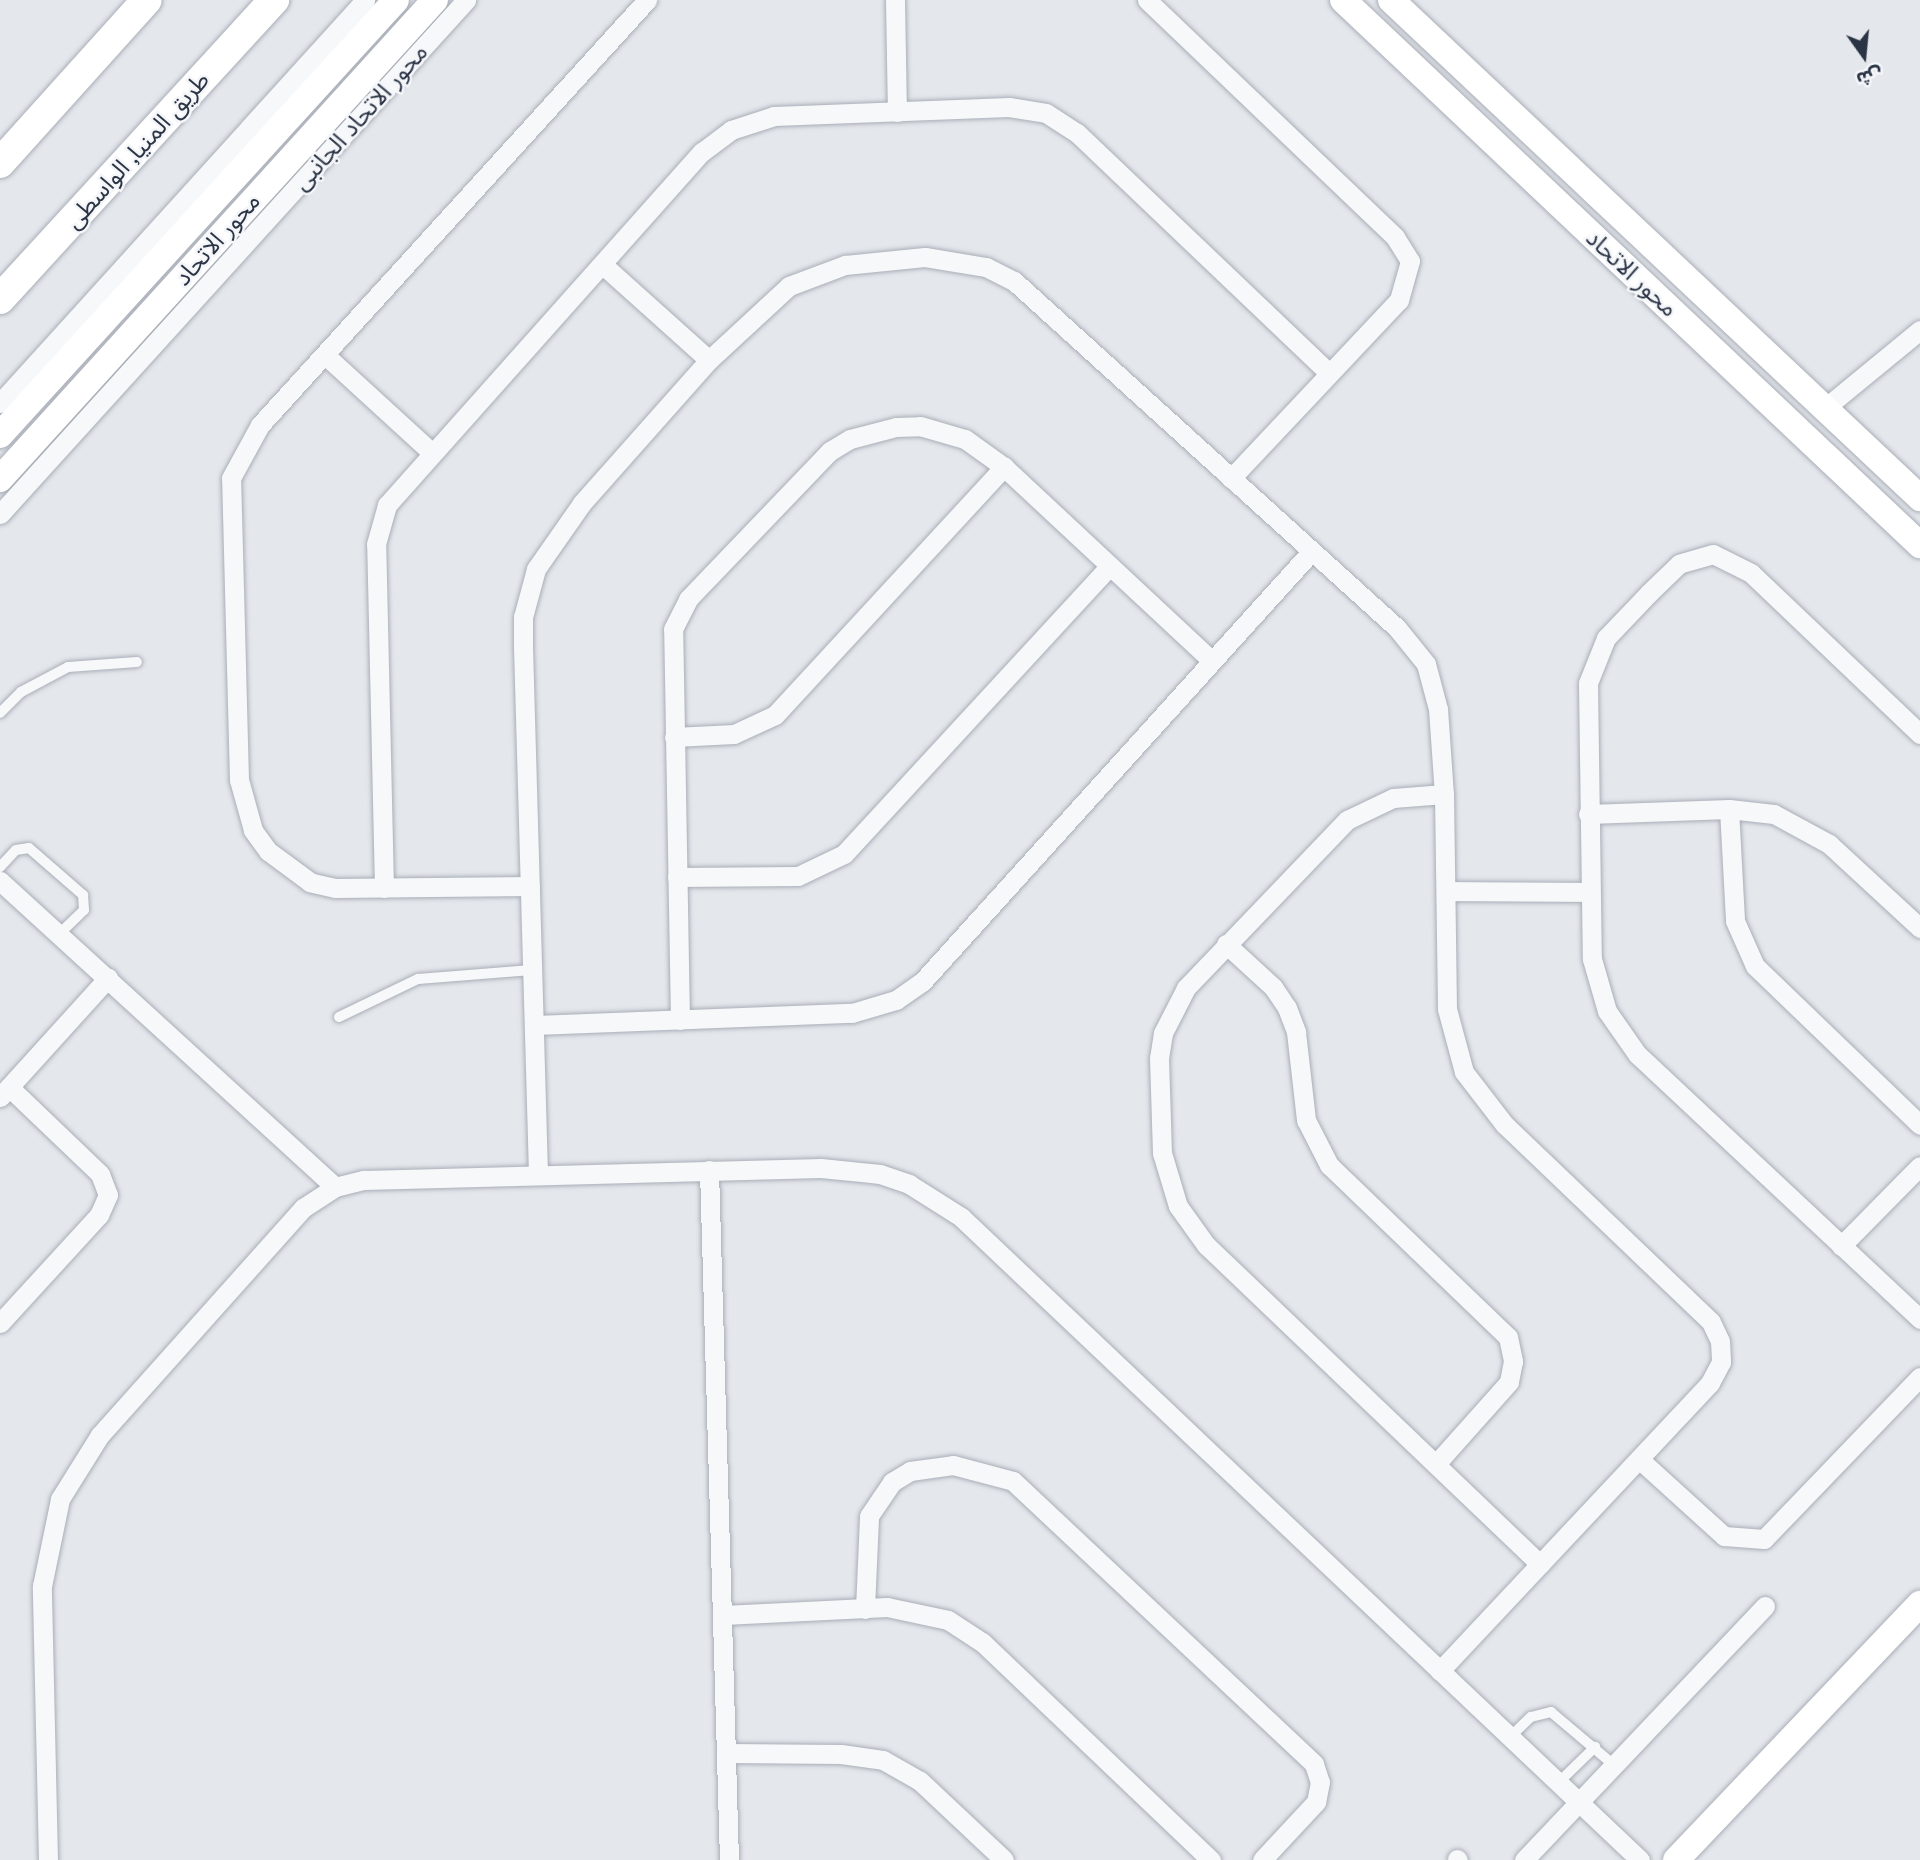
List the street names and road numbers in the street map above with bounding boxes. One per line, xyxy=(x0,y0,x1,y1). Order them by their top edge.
street label: محور الاتحاد الجانبى xyxy=(287,38,433,196)
street label: طريق المنيا, الواسطى xyxy=(59,65,215,235)
street label: محور الاتحاد xyxy=(168,187,266,291)
street label: محور الاتحاد xyxy=(1580,223,1684,323)

